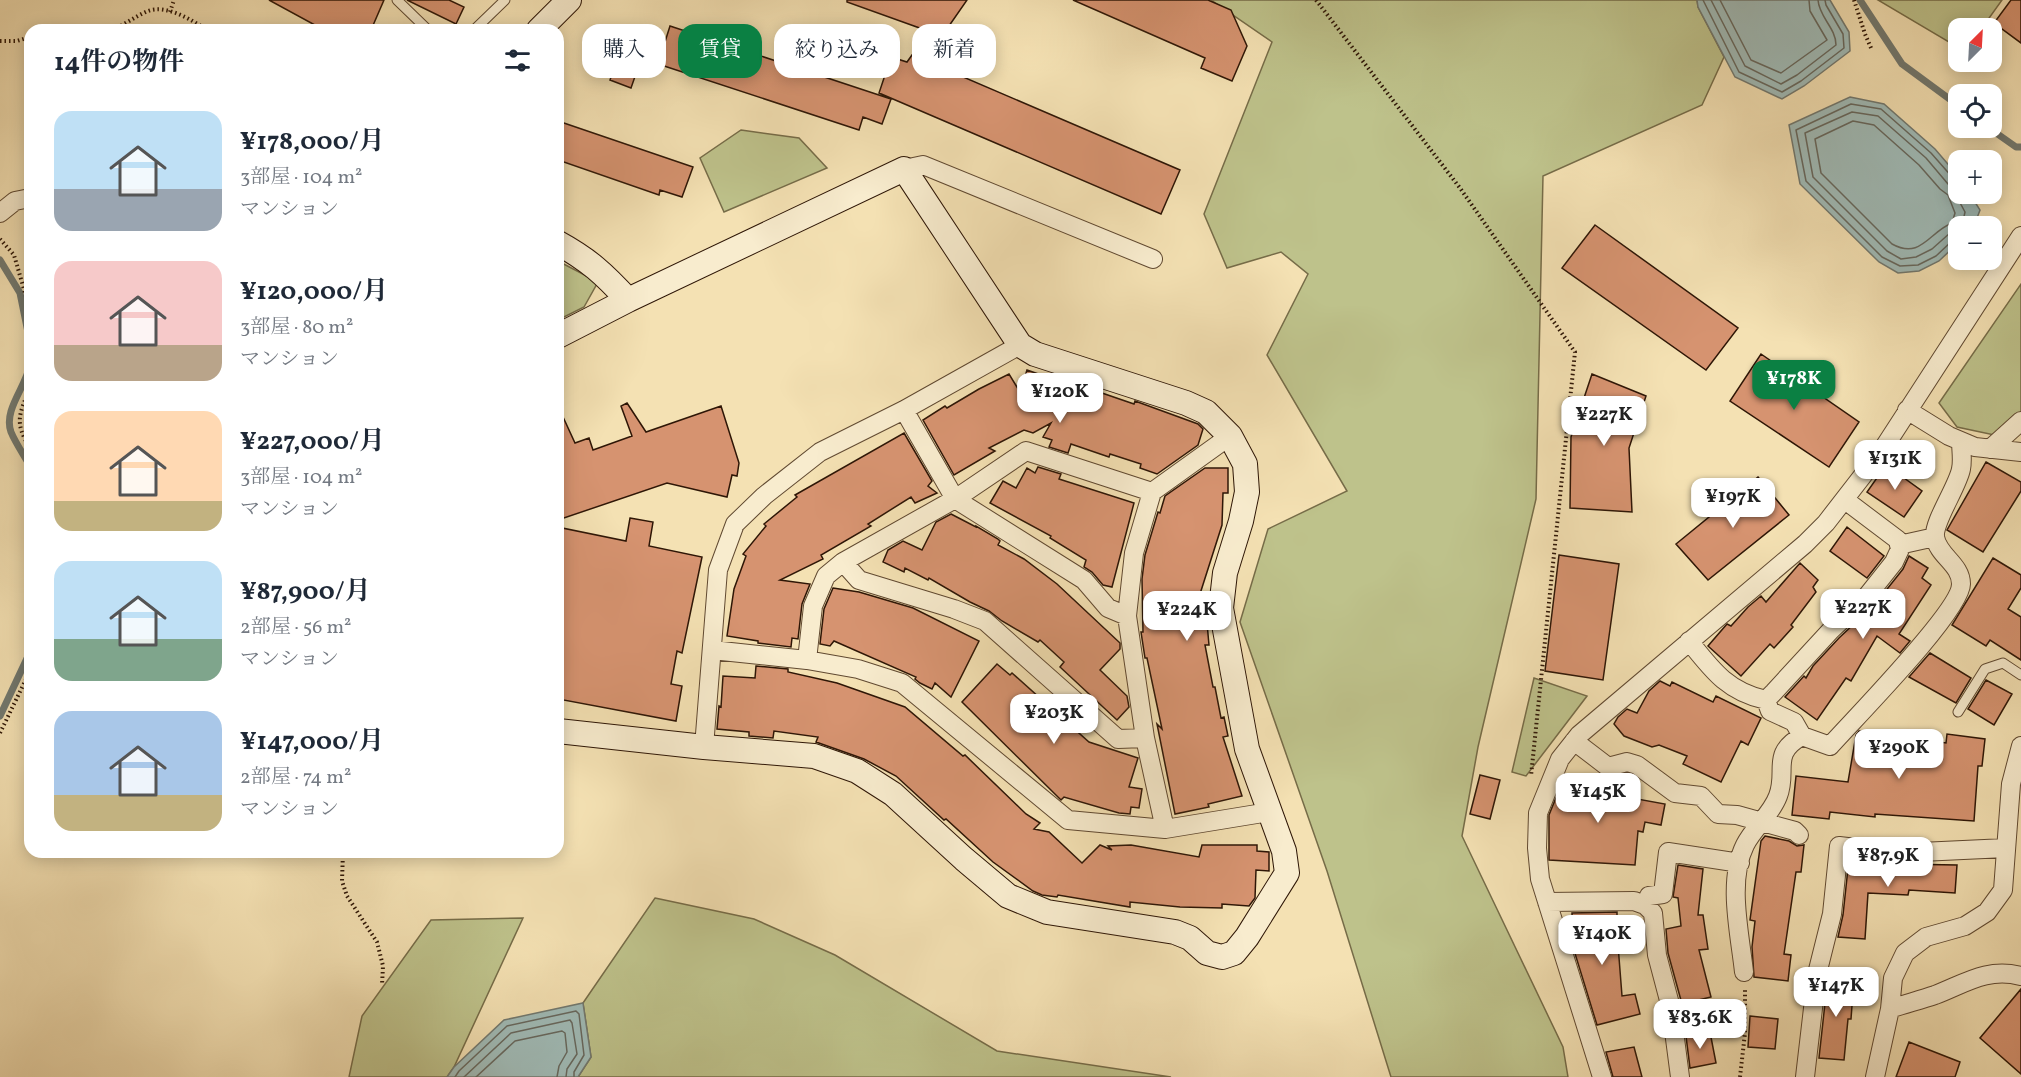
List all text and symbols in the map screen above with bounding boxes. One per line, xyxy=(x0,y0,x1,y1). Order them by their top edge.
north arrow xyxy=(1948,18,2002,72)
map controls xyxy=(1948,18,2002,270)
chip: 購入 xyxy=(582,24,666,78)
chip: 賃貸 xyxy=(678,24,762,78)
chip: 絞り込み xyxy=(774,24,900,78)
chip: 新着 xyxy=(912,24,996,78)
icon: filters xyxy=(501,44,534,77)
text: 14件の物件 xyxy=(54,45,184,81)
button: locate xyxy=(1948,84,2002,138)
text: ¥178,000/月 xyxy=(240,124,385,160)
icon: home xyxy=(102,135,174,207)
button: + xyxy=(1948,150,2002,204)
text: 3部屋 · 104 m² xyxy=(240,164,363,192)
text: マンション xyxy=(240,196,339,224)
button: − xyxy=(1948,216,2002,270)
text: ¥120,000/月 xyxy=(240,274,388,310)
icon: home xyxy=(102,285,174,357)
text: 3部屋 · 80 m² xyxy=(240,314,353,342)
text: マンション xyxy=(240,346,339,374)
pin: ¥178K xyxy=(1752,360,1836,411)
text: ¥178K xyxy=(1766,365,1822,393)
pin: ¥120K xyxy=(1018,373,1102,424)
text: ¥120K xyxy=(1031,378,1089,406)
pin: ¥227K xyxy=(1562,396,1646,447)
text: ¥227K xyxy=(1575,401,1633,429)
text: ¥227,000/月 xyxy=(240,424,385,460)
icon: home xyxy=(102,435,174,507)
pin: ¥131K xyxy=(1853,440,1937,491)
text: ¥131K xyxy=(1868,445,1922,473)
text: 3部屋 · 104 m² xyxy=(240,464,363,492)
pin: ¥197K xyxy=(1691,478,1775,529)
text: ¥197K xyxy=(1705,483,1761,511)
text: マンション xyxy=(240,496,339,524)
text: ¥87,900/月 xyxy=(240,574,371,610)
icon: home xyxy=(102,585,174,657)
pin: ¥227K xyxy=(1821,589,1905,640)
pin: ¥224K xyxy=(1145,591,1229,642)
text: ¥227K xyxy=(1834,594,1892,622)
text: ¥224K xyxy=(1157,596,1217,624)
text: 2部屋 · 56 m² xyxy=(240,614,352,642)
text: マンション xyxy=(240,646,339,674)
pin: ¥203K xyxy=(1012,694,1096,745)
text: ¥203K xyxy=(1024,699,1084,727)
text: ¥147,000/月 xyxy=(240,724,384,760)
pin: ¥290K xyxy=(1857,729,1941,780)
text: ¥290K xyxy=(1869,734,1929,762)
icon: home xyxy=(102,735,174,807)
text: 2部屋 · 74 m² xyxy=(240,764,351,792)
pin: ¥145K xyxy=(1556,773,1640,824)
text: ¥145K xyxy=(1570,778,1626,806)
text: マンション xyxy=(240,796,339,824)
pin: ¥87.9K xyxy=(1839,837,1937,888)
text: ¥87.9K xyxy=(1857,842,1919,870)
pin: ¥140K xyxy=(1560,915,1644,966)
text: ¥140K xyxy=(1572,920,1632,948)
pin: ¥147K xyxy=(1794,967,1878,1018)
text: ¥147K xyxy=(1808,972,1864,1000)
pin: ¥83.6K xyxy=(1651,999,1749,1050)
text: ¥83.6K xyxy=(1668,1004,1732,1032)

